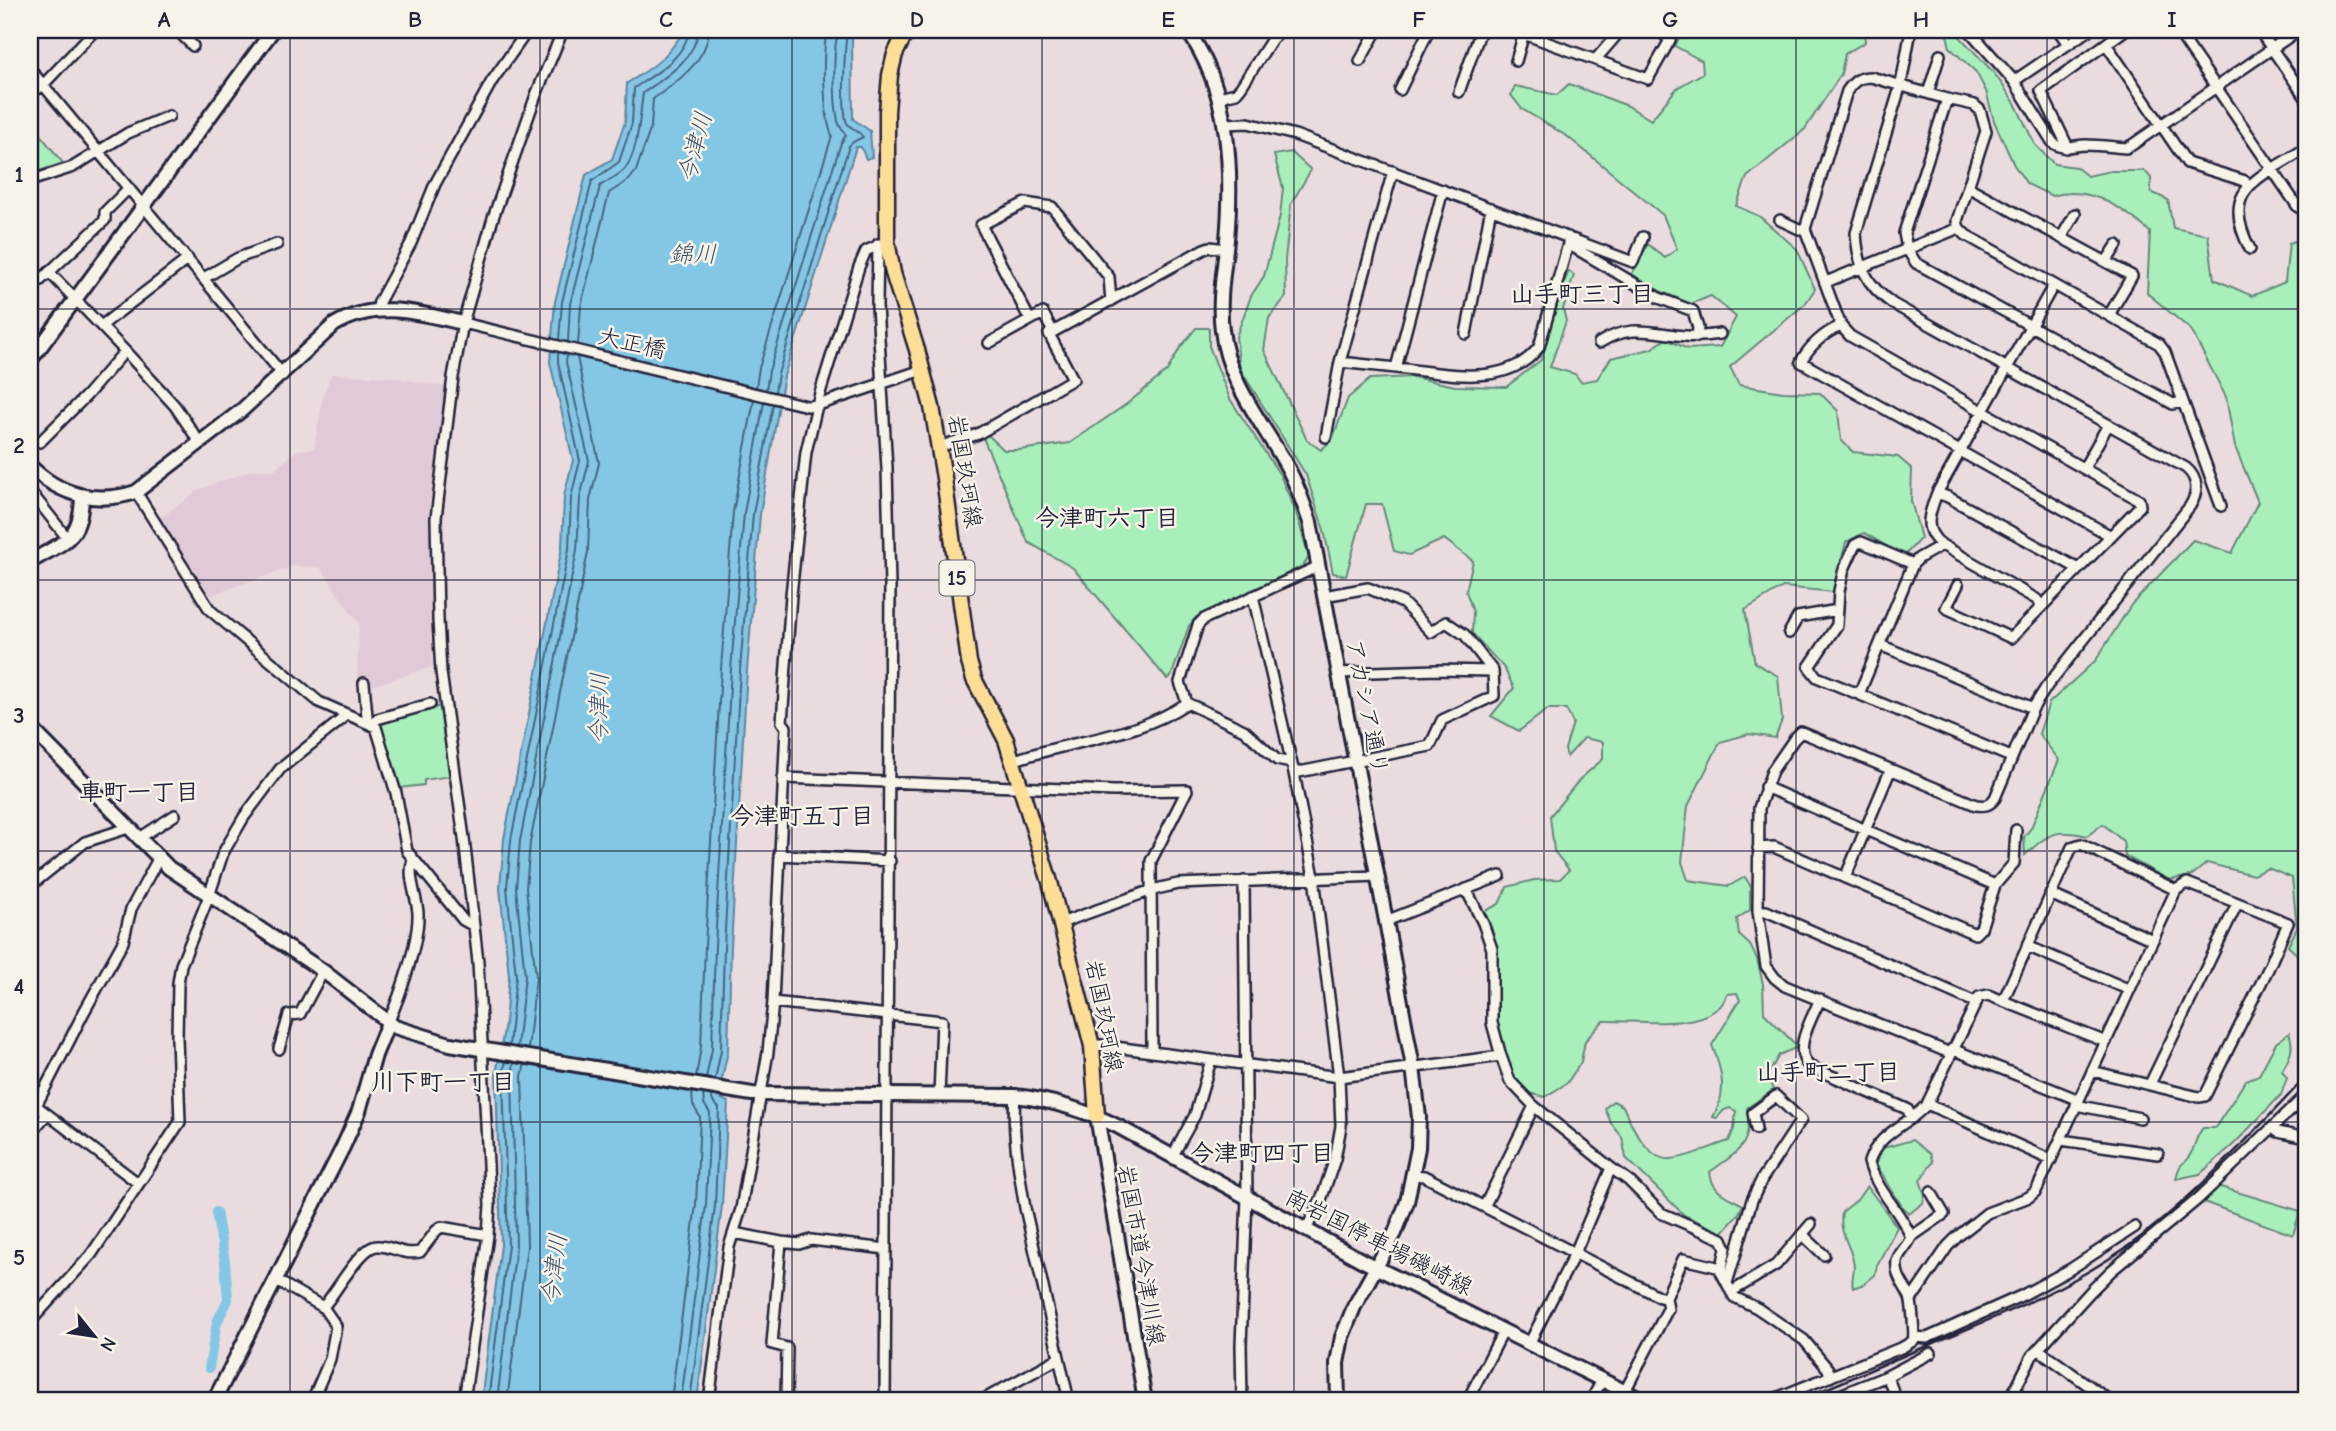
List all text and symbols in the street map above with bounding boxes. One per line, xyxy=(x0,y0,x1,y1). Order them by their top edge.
text: A xyxy=(158,6,171,33)
text: B xyxy=(408,6,422,33)
text: C xyxy=(659,6,673,33)
text: D xyxy=(910,6,924,33)
text: E xyxy=(1161,6,1175,33)
text: F xyxy=(1412,6,1426,33)
text: G xyxy=(1662,6,1678,33)
text: H xyxy=(1913,6,1929,33)
text: I xyxy=(2167,6,2177,33)
water label: 今津川 xyxy=(672,109,718,185)
text: 1 xyxy=(14,161,24,188)
water label: 錦川 xyxy=(669,240,717,268)
district label: 山手町三丁目 xyxy=(1510,280,1654,308)
street label: 大正橋 xyxy=(595,322,669,364)
street label: 岩国玖珂線 xyxy=(943,412,987,530)
text: 2 xyxy=(13,432,25,459)
district label: 今津町六丁目 xyxy=(1035,504,1179,532)
road number: 15 xyxy=(940,560,974,596)
street label: アカシア通り xyxy=(1341,637,1393,777)
water label: 今津川 xyxy=(584,672,614,744)
text: 3 xyxy=(13,702,25,729)
district label: 車町一丁目 xyxy=(79,778,199,806)
district label: 今津町五丁目 xyxy=(730,802,874,830)
street label: 岩国玖珂線 xyxy=(1080,957,1128,1075)
text: 4 xyxy=(14,973,25,1000)
district label: 山手町二丁目 xyxy=(1756,1058,1900,1086)
district label: 川下町一丁目 xyxy=(371,1068,515,1096)
district label: 今津町四丁目 xyxy=(1190,1139,1334,1167)
street label: 岩国市道今津川線 xyxy=(1112,1162,1170,1348)
street label: 南岩国停車場磯崎線 xyxy=(1281,1183,1477,1301)
water label: 今津川 xyxy=(536,1232,572,1306)
text: 5 xyxy=(13,1244,25,1271)
north arrow xyxy=(60,1302,130,1372)
text: N xyxy=(95,1333,120,1355)

